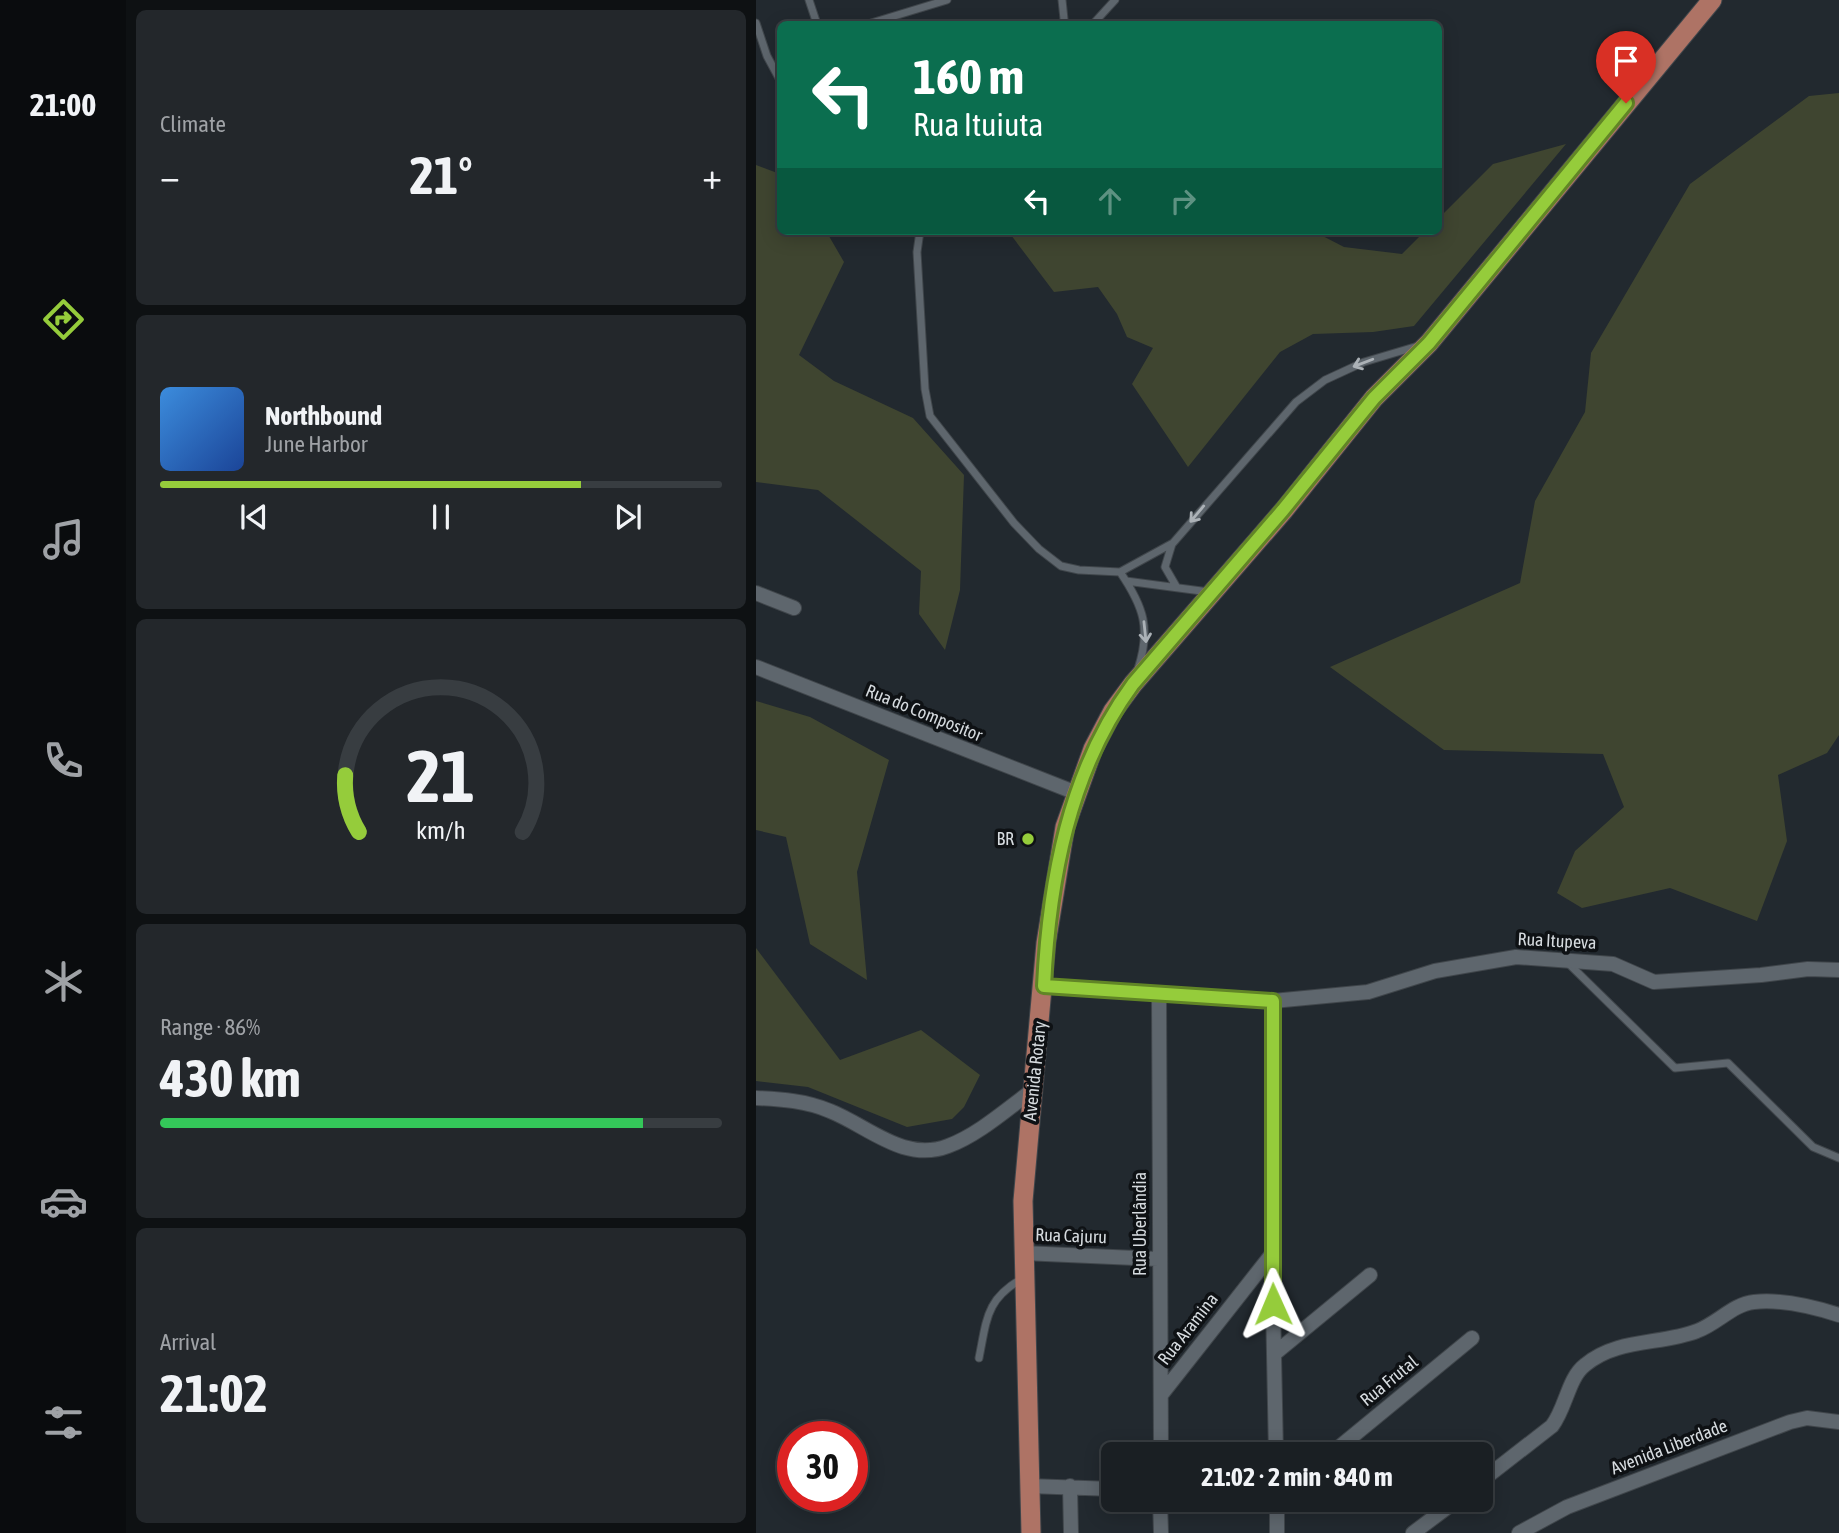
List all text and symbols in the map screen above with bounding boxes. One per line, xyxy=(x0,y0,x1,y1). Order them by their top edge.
pin xyxy=(1596,31,1656,103)
icon: arrive xyxy=(1607,42,1645,80)
text: 160 m xyxy=(913,48,1024,104)
icon: left xyxy=(798,49,889,140)
text: 21:00 xyxy=(30,86,96,123)
text: Rua Ituiuta xyxy=(913,106,1043,143)
text: Climate xyxy=(160,111,226,137)
text: 21° xyxy=(409,145,473,205)
text: − xyxy=(160,154,180,197)
text: + xyxy=(702,154,722,197)
icon: left xyxy=(1018,182,1056,220)
icon: ahead xyxy=(1091,182,1129,220)
icon: right xyxy=(1164,182,1202,220)
icon: directions xyxy=(39,295,88,344)
one-way arrow xyxy=(1353,358,1375,370)
text: Northbound xyxy=(265,401,382,431)
text: June Harbor xyxy=(265,431,368,457)
icon: previous xyxy=(235,498,273,536)
icon: pause xyxy=(422,498,460,536)
icon: next xyxy=(609,498,647,536)
one-way arrow xyxy=(1189,504,1205,522)
icon: music xyxy=(39,515,88,564)
one-way arrow xyxy=(1138,620,1151,643)
street label: Rua do Compositor xyxy=(863,680,986,746)
text: 21 xyxy=(407,735,475,818)
icon: phone xyxy=(39,736,88,785)
text: km/h xyxy=(416,816,466,844)
place label: BR xyxy=(996,828,1014,849)
marker: BR xyxy=(1020,831,1036,847)
street label: Rua Itupeva xyxy=(1517,928,1597,953)
icon: climate xyxy=(39,957,88,1006)
text: Range · 86% xyxy=(160,1014,260,1040)
street label: Avenida Rotary xyxy=(1019,1020,1050,1122)
text: 430 km xyxy=(160,1048,301,1108)
street label: Rua Uberlândia xyxy=(1129,1172,1150,1276)
icon: car xyxy=(39,1177,88,1226)
street label: Rua Cajuru xyxy=(1035,1224,1107,1247)
position arrow xyxy=(1236,1267,1310,1341)
street label: Rua Aramina xyxy=(1153,1289,1222,1369)
text: Arrival xyxy=(160,1329,216,1355)
street label: Rua Frutal xyxy=(1356,1351,1422,1410)
text: 21:02 xyxy=(160,1363,268,1423)
icon: filters xyxy=(39,1398,88,1447)
street label: Avenida Liberdade xyxy=(1608,1415,1730,1478)
speed limit sign: 30 xyxy=(777,1421,868,1512)
text: 21:02 · 2 min · 840 m xyxy=(1201,1462,1393,1492)

